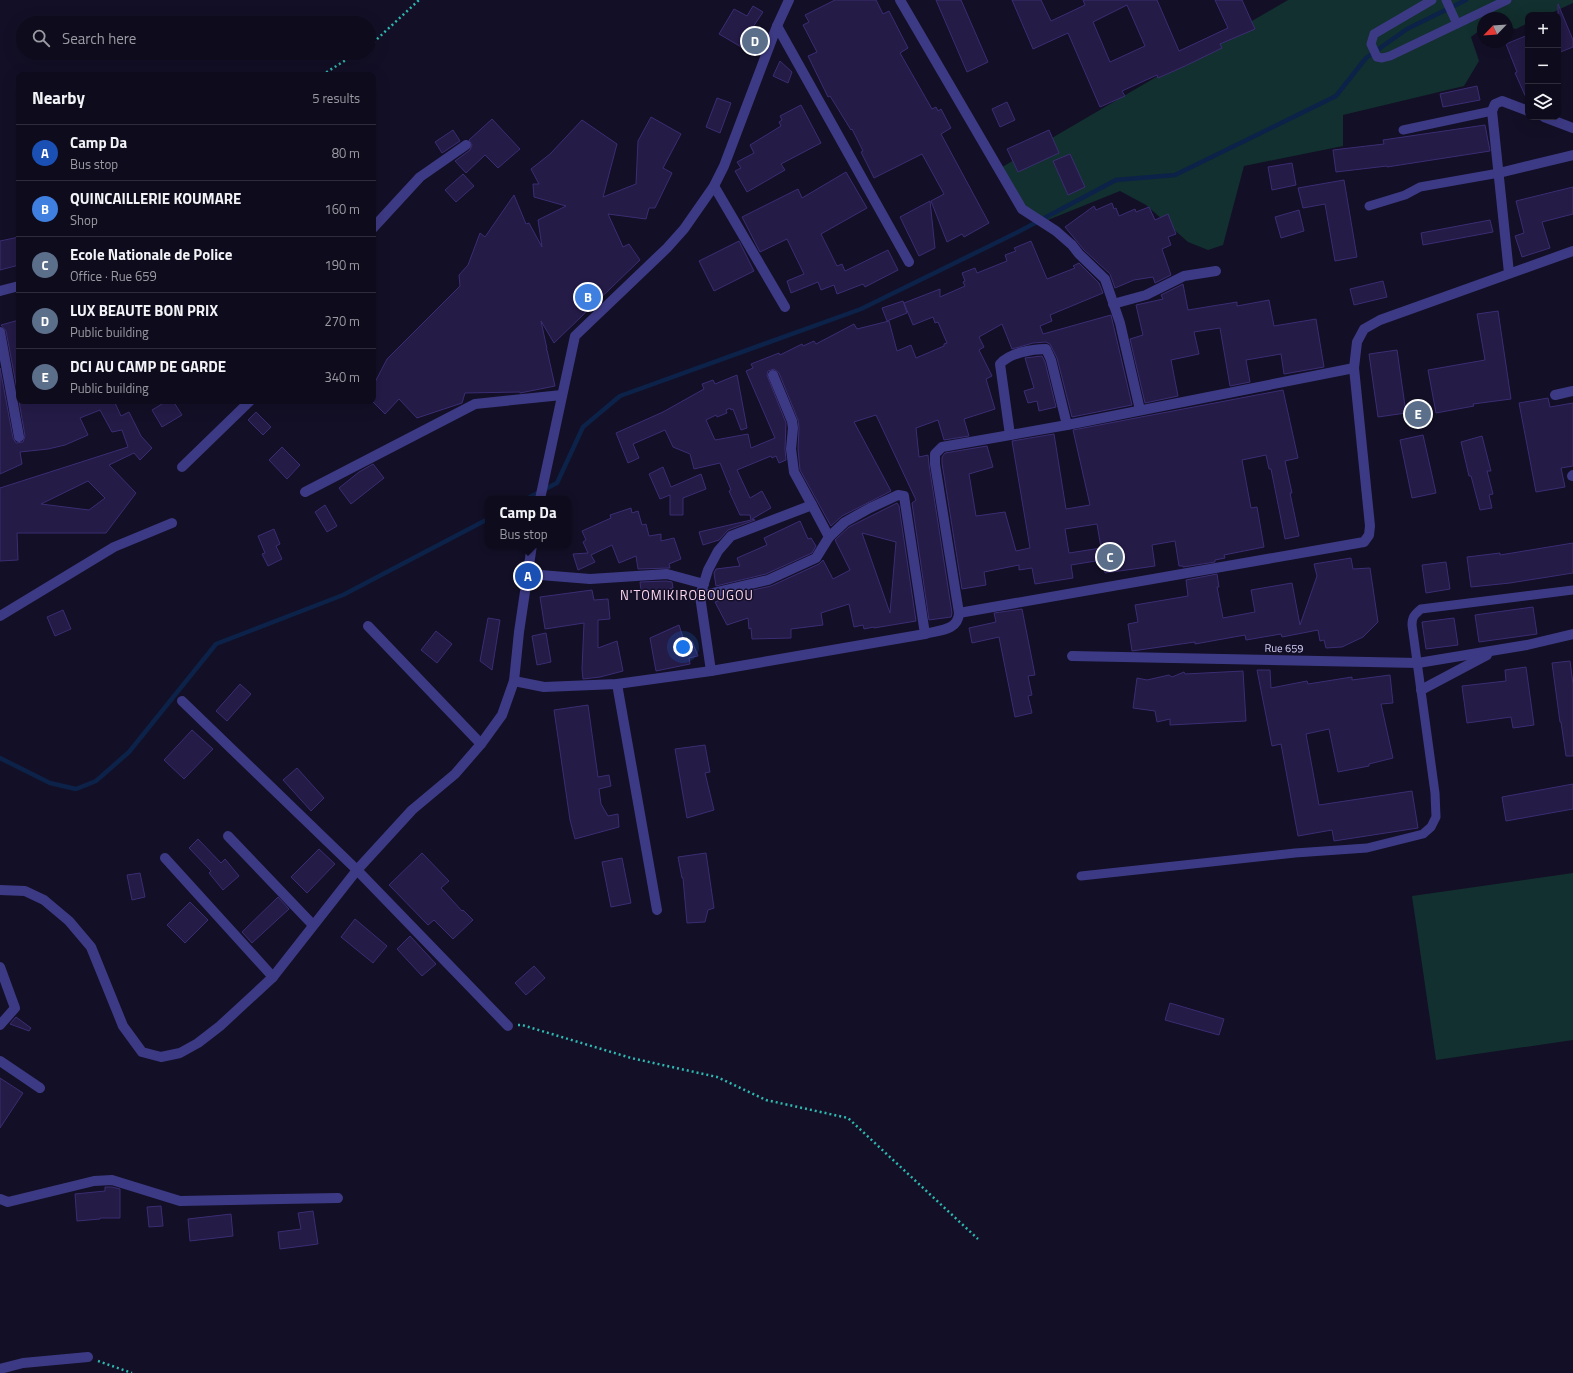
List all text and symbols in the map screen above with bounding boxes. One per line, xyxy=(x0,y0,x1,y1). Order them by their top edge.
north arrow xyxy=(1477,12,1513,48)
map controls xyxy=(1525,12,1561,120)
button: + xyxy=(1525,12,1561,48)
search box xyxy=(16,16,376,60)
pin: D xyxy=(742,26,768,56)
icon: search xyxy=(30,27,52,49)
text: Search here xyxy=(62,27,136,50)
button: − xyxy=(1525,48,1561,84)
button: layers xyxy=(1525,84,1561,120)
text: Nearby xyxy=(32,85,85,111)
text: 5 results xyxy=(312,88,360,108)
text: Camp Da xyxy=(70,131,127,154)
text: A xyxy=(41,143,49,163)
text: 80 m xyxy=(332,143,360,163)
text: Bus stop xyxy=(70,154,118,174)
text: QUINCAILLERIE KOUMARE xyxy=(70,187,241,210)
text: B xyxy=(41,199,49,219)
text: 160 m xyxy=(324,199,360,219)
text: Shop xyxy=(70,210,98,230)
text: Ecole Nationale de Police xyxy=(70,243,232,266)
text: C xyxy=(41,255,49,275)
text: 190 m xyxy=(324,255,360,275)
text: Office · Rue 659 xyxy=(70,266,157,286)
pin: B xyxy=(575,282,601,312)
text: LUX BEAUTE BON PRIX xyxy=(70,299,218,322)
text: D xyxy=(41,311,49,331)
text: 270 m xyxy=(324,311,360,331)
text: Public building xyxy=(70,322,149,342)
text: DCI AU CAMP DE GARDE xyxy=(70,355,226,378)
text: E xyxy=(41,367,49,387)
text: 340 m xyxy=(324,367,360,387)
text: Public building xyxy=(70,378,149,398)
pin: E xyxy=(1405,399,1431,429)
popup xyxy=(485,496,571,548)
text: Camp Da xyxy=(499,501,557,524)
text: Bus stop xyxy=(499,524,548,544)
pin: C xyxy=(1097,542,1123,572)
pin: A xyxy=(515,561,541,591)
district label: N'TOMIKIROBOUGOU xyxy=(620,585,754,605)
your location xyxy=(673,637,693,657)
street label: Rue 659 xyxy=(1264,640,1304,656)

